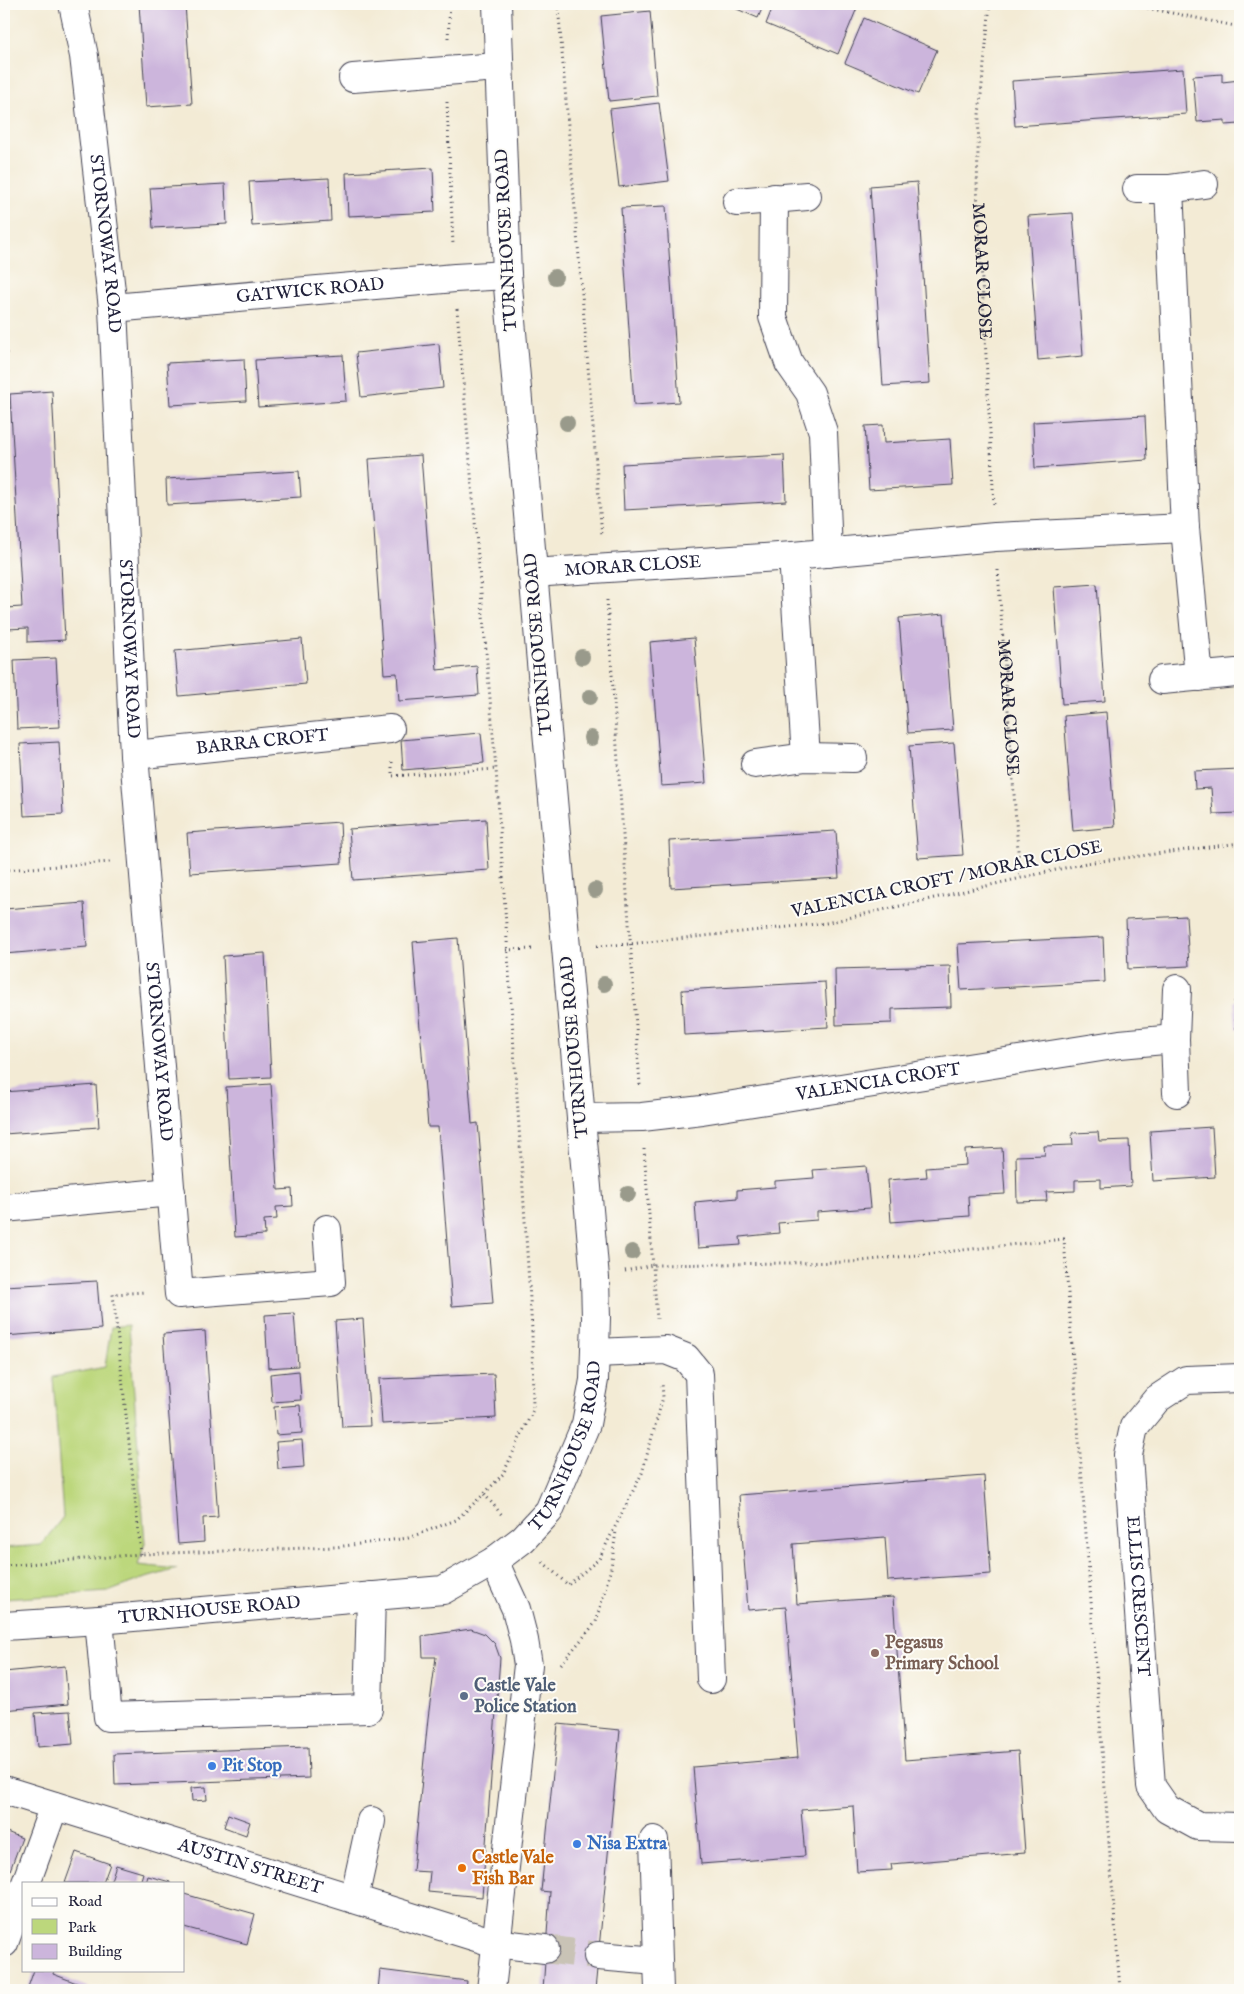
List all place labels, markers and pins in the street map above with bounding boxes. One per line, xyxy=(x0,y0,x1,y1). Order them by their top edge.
place label: Pegasus Primary School xyxy=(885,1632,1000,1676)
marker: Pegasus Primary School xyxy=(869,1647,881,1659)
place label: Castle Vale Police Station xyxy=(474,1675,577,1719)
marker: Castle Vale Police Station xyxy=(458,1690,470,1702)
place label: Pit Stop xyxy=(222,1755,282,1778)
marker: Pit Stop xyxy=(206,1760,218,1772)
place label: Nisa Extra xyxy=(586,1833,668,1856)
marker: Nisa Extra xyxy=(571,1838,583,1850)
place label: Castle Vale Fish Bar xyxy=(472,1847,554,1891)
marker: Castle Vale Fish Bar xyxy=(456,1862,468,1874)

